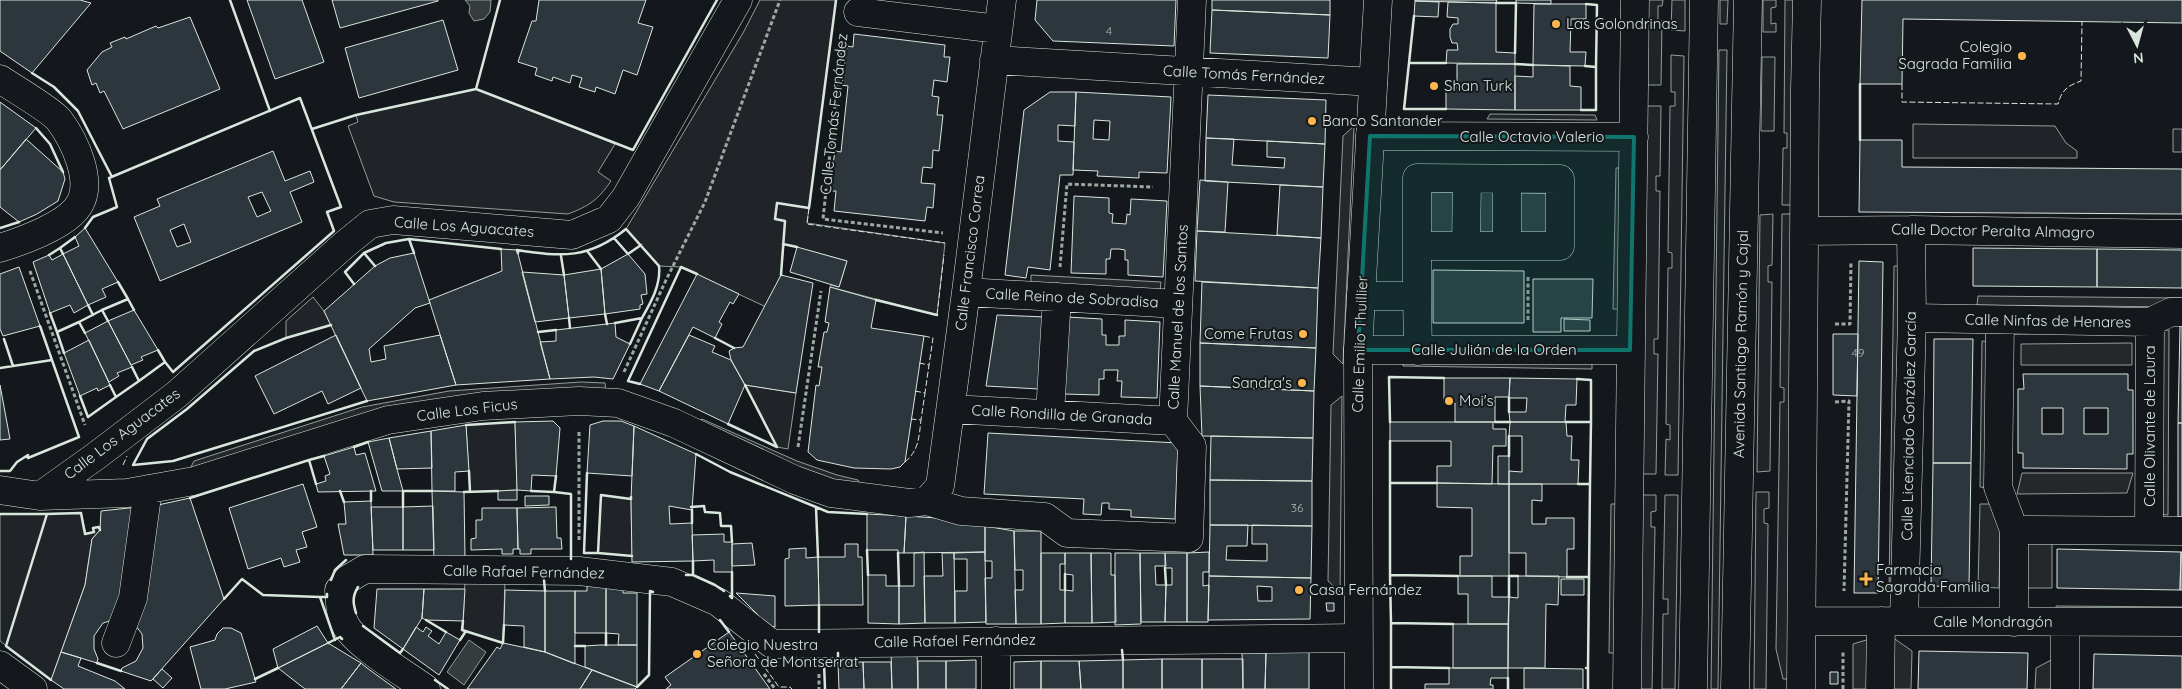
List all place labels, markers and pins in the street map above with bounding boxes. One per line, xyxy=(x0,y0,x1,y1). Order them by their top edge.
place label: Las Golondrinas xyxy=(1566,14,1678,33)
marker: Las Golondrinas xyxy=(1550,18,1562,30)
place label: Colegio Sagrada Familia xyxy=(1898,37,2012,73)
marker: Colegio Sagrada Familia xyxy=(2016,50,2028,62)
place label: Shan Turk xyxy=(1444,76,1512,95)
marker: Shan Turk xyxy=(1428,80,1440,92)
place label: Banco Santander xyxy=(1322,111,1443,130)
marker: Banco Santander xyxy=(1306,115,1318,127)
place label: Come Frutas xyxy=(1204,324,1293,343)
marker: Come Frutas xyxy=(1297,328,1309,340)
place label: Sandra's xyxy=(1232,373,1292,392)
marker: Sandra's xyxy=(1296,377,1308,389)
place label: Moi's xyxy=(1459,391,1494,410)
marker: Moi's xyxy=(1443,395,1455,407)
place label: Farmacia Sagrada Familia xyxy=(1876,560,1990,596)
marker: Farmacia Sagrada Familia xyxy=(1860,573,1872,585)
place label: Casa Fernández xyxy=(1309,580,1422,599)
marker: Casa Fernández xyxy=(1293,584,1305,596)
place label: Colegio Nuestra Señora de Montserrat xyxy=(707,635,859,671)
marker: Colegio Nuestra Señora de Montserrat xyxy=(691,648,703,660)

